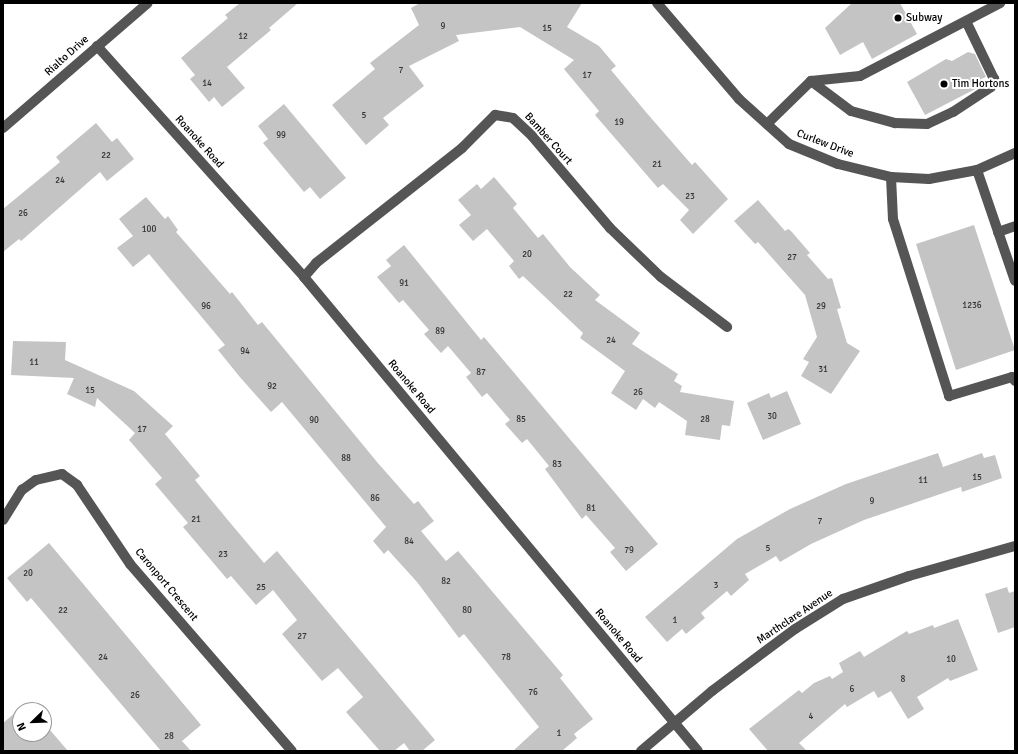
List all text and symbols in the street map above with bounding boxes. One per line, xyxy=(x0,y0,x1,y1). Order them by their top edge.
place label: Subway xyxy=(906,11,942,25)
marker: Subway xyxy=(893,13,903,23)
house number: 9 xyxy=(441,22,445,32)
house number: 15 xyxy=(542,24,552,34)
house number: 12 xyxy=(238,32,248,42)
street label: Rialto Drive xyxy=(42,33,92,79)
house number: 7 xyxy=(399,66,403,76)
house number: 17 xyxy=(582,71,592,81)
place label: Tim Hortons xyxy=(952,77,1009,91)
house number: 14 xyxy=(202,79,212,89)
marker: Tim Hortons xyxy=(939,79,949,89)
street label: Bamber Court xyxy=(521,110,575,168)
house number: 5 xyxy=(362,111,366,121)
street label: Roanoke Road xyxy=(172,113,226,171)
house number: 19 xyxy=(614,118,624,128)
street label: Curlew Drive xyxy=(795,127,855,161)
house number: 99 xyxy=(276,131,286,141)
house number: 22 xyxy=(101,151,111,161)
house number: 21 xyxy=(652,160,662,170)
house number: 24 xyxy=(55,176,65,186)
house number: 23 xyxy=(685,192,695,202)
house number: 26 xyxy=(18,209,28,219)
house number: 100 xyxy=(142,225,156,235)
house number: 20 xyxy=(522,250,532,260)
house number: 27 xyxy=(787,253,797,263)
house number: 91 xyxy=(399,279,409,289)
house number: 22 xyxy=(563,290,573,300)
house number: 1236 xyxy=(962,301,982,311)
house number: 96 xyxy=(201,302,211,312)
house number: 29 xyxy=(816,302,826,312)
house number: 89 xyxy=(435,327,445,337)
house number: 24 xyxy=(606,336,616,346)
house number: 94 xyxy=(240,347,250,357)
street label: Roanoke Road xyxy=(385,357,437,417)
house number: 11 xyxy=(29,358,39,368)
house number: 31 xyxy=(818,365,828,375)
house number: 87 xyxy=(476,368,486,378)
house number: 92 xyxy=(267,382,277,392)
house number: 15 xyxy=(85,386,95,396)
house number: 26 xyxy=(633,388,643,398)
house number: 30 xyxy=(767,412,777,422)
house number: 85 xyxy=(516,415,526,425)
house number: 28 xyxy=(700,415,710,425)
house number: 90 xyxy=(309,416,319,426)
house number: 17 xyxy=(137,425,147,435)
house number: 88 xyxy=(341,454,351,464)
house number: 83 xyxy=(552,460,562,470)
house number: 15 xyxy=(972,473,982,483)
house number: 11 xyxy=(918,476,928,486)
house number: 86 xyxy=(370,494,380,504)
house number: 9 xyxy=(870,497,874,507)
house number: 81 xyxy=(586,504,596,514)
house number: 21 xyxy=(191,515,201,525)
house number: 7 xyxy=(818,517,822,527)
house number: 84 xyxy=(404,537,414,547)
house number: 5 xyxy=(766,544,770,554)
street label: Caronport Crescent xyxy=(132,546,200,624)
house number: 79 xyxy=(624,546,634,556)
house number: 23 xyxy=(218,550,228,560)
house number: 20 xyxy=(23,569,33,579)
house number: 82 xyxy=(441,577,451,587)
house number: 3 xyxy=(714,581,718,591)
house number: 25 xyxy=(256,583,266,593)
street label: Marthclare Avenue xyxy=(755,587,835,647)
house number: 22 xyxy=(58,606,68,616)
house number: 80 xyxy=(462,606,472,616)
street label: Roanoke Road xyxy=(592,606,644,666)
house number: 1 xyxy=(673,616,677,626)
house number: 27 xyxy=(297,632,307,642)
house number: 24 xyxy=(98,653,108,663)
house number: 78 xyxy=(501,653,511,663)
house number: 10 xyxy=(946,655,956,665)
house number: 8 xyxy=(901,675,905,685)
house number: 6 xyxy=(850,685,854,695)
house number: 76 xyxy=(528,688,538,698)
house number: 26 xyxy=(130,691,140,701)
north arrow xyxy=(12,702,52,742)
house number: 4 xyxy=(809,712,813,722)
text: N xyxy=(14,720,29,733)
house number: 1 xyxy=(557,729,561,739)
house number: 28 xyxy=(164,732,174,742)

